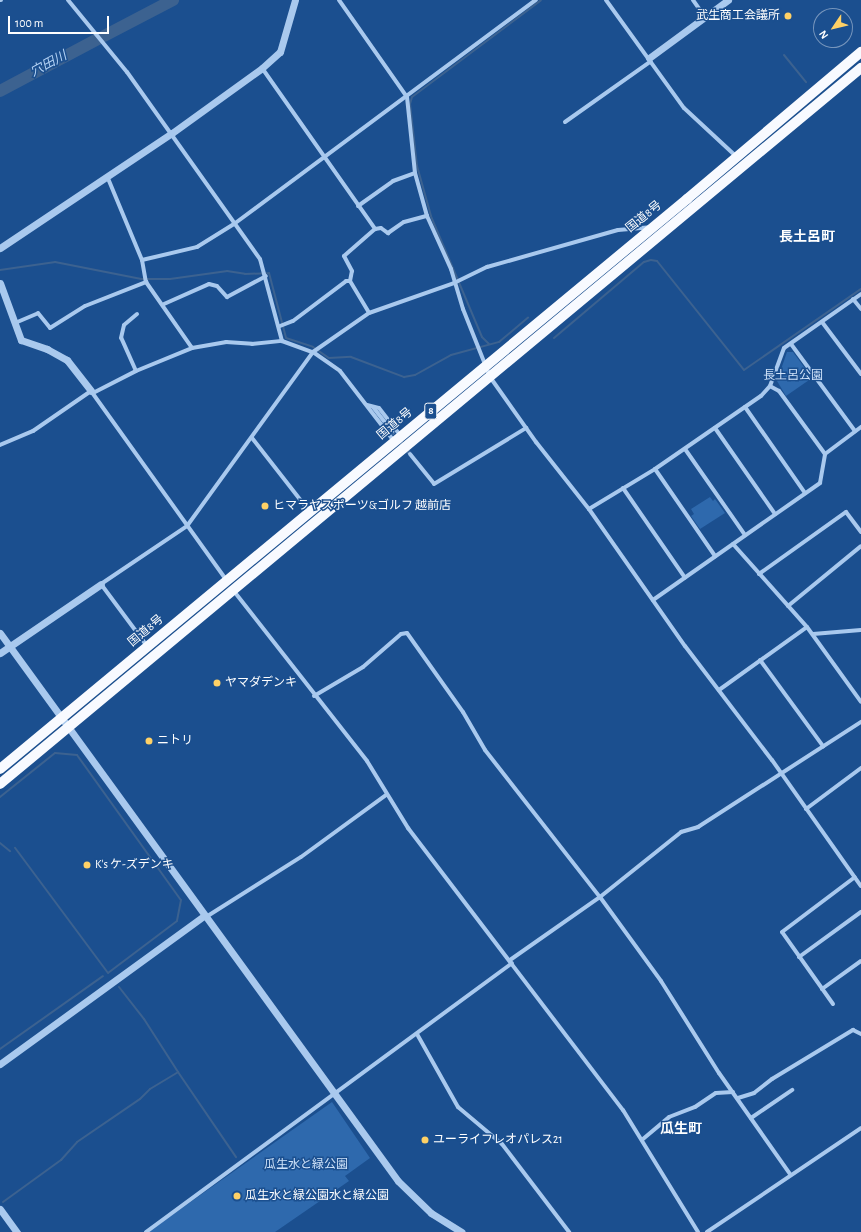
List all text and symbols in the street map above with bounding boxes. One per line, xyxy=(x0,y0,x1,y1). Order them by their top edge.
scale bar xyxy=(10,8,111,34)
north arrow xyxy=(813,8,853,48)
place label: 武生商工会議所 xyxy=(696,9,780,23)
marker: 武生商工会議所 xyxy=(783,11,793,21)
text: 100 m xyxy=(15,17,43,29)
text: N xyxy=(817,28,830,41)
water label: 穴田川 xyxy=(28,49,70,81)
street label: 国道8号 xyxy=(623,198,665,236)
district label: 長土呂町 xyxy=(779,229,835,245)
park label: 長土呂公園 xyxy=(763,369,823,383)
road number: 8 xyxy=(424,402,438,420)
street label: 国道8号 xyxy=(374,405,416,443)
place label: ヒマラヤスポーツ&ゴルフ 越前店 xyxy=(273,499,451,513)
marker: ヒマラヤスポーツ&ゴルフ 越前店 xyxy=(260,501,270,511)
street label: 国道8号 xyxy=(125,612,167,650)
place label: ヤマダデンキ xyxy=(225,676,297,690)
marker: ヤマダデンキ xyxy=(212,678,222,688)
place label: ニトリ xyxy=(157,734,193,748)
marker: ニトリ xyxy=(144,736,154,746)
place label: K's ケ-ズデンキ xyxy=(95,858,174,872)
marker: K's ケ-ズデンキ xyxy=(82,860,92,870)
district label: 瓜生町 xyxy=(660,1121,702,1137)
place label: ユーライフレオパレス21 xyxy=(433,1133,563,1147)
marker: ユーライフレオパレス21 xyxy=(420,1135,430,1145)
park label: 瓜生水と緑公園 xyxy=(264,1158,348,1172)
place label: 瓜生水と緑公園水と緑公園 xyxy=(245,1189,389,1203)
marker: 瓜生水と緑公園水と緑公園 xyxy=(232,1191,242,1201)

